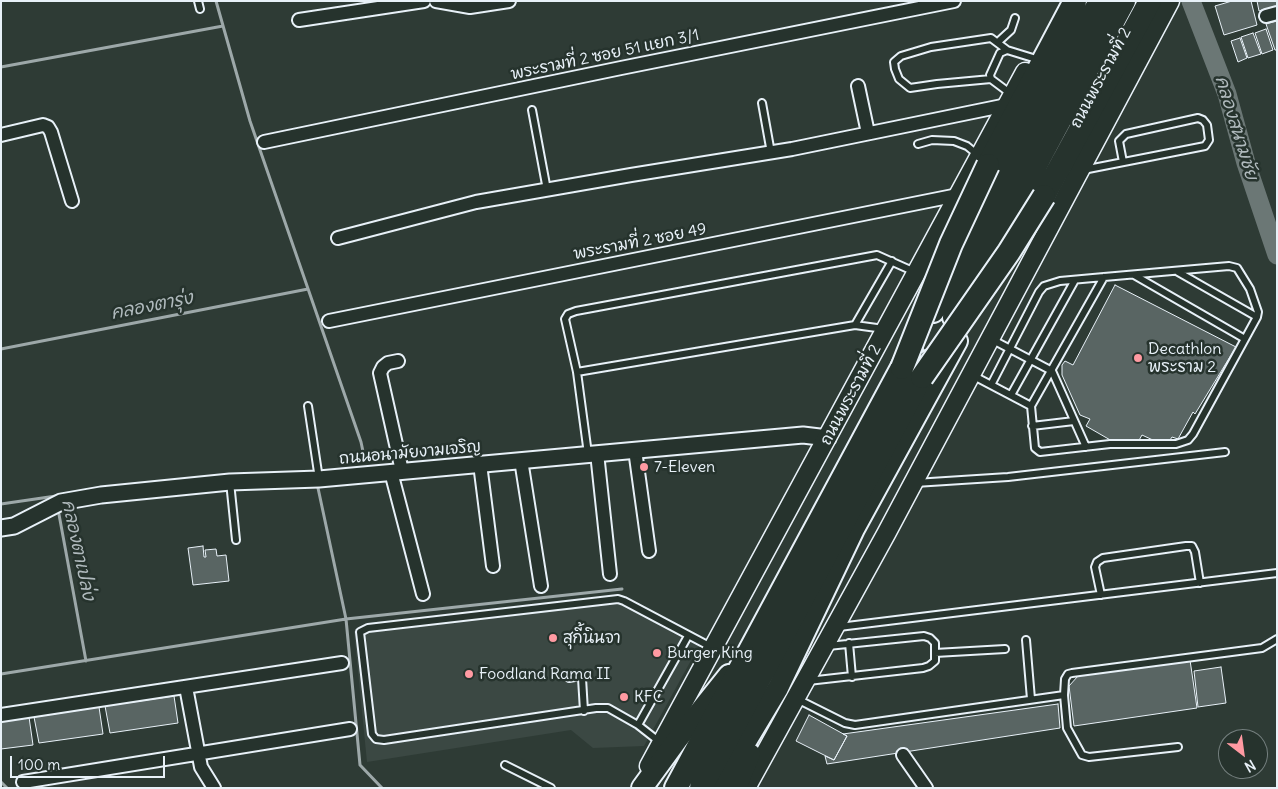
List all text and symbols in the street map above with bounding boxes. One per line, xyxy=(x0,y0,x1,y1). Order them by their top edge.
street label: ถนนพระรามที่ 2 xyxy=(1066,24,1136,132)
street label: พระรามที่ 2 ซอย 51 แยก 3/1 xyxy=(509,26,701,84)
water label: คลองสนามชัย xyxy=(1210,73,1262,183)
street label: พระรามที่ 2 ซอย 49 xyxy=(572,220,708,264)
water label: คลองตารุ่ง xyxy=(109,287,195,325)
place label: Decathlon พระราม 2 xyxy=(1148,339,1222,377)
street label: ถนนพระรามที่ 2 xyxy=(816,341,886,449)
marker: Decathlon พระราม 2 xyxy=(1132,352,1144,364)
street label: ถนนอนามัยงามเจริญ xyxy=(338,437,482,469)
place label: 7-Eleven xyxy=(654,457,715,477)
marker: 7-Eleven xyxy=(638,461,650,473)
water label: คลองตาเปล่ง xyxy=(57,498,99,602)
place label: สุกี้นินจา xyxy=(563,628,621,648)
marker: สุกี้นินจา xyxy=(547,632,559,644)
place label: Burger King xyxy=(667,643,753,663)
marker: Burger King xyxy=(651,647,663,659)
place label: Foodland Rama II xyxy=(479,664,610,684)
marker: Foodland Rama II xyxy=(463,668,475,680)
place label: KFC xyxy=(634,687,663,707)
marker: KFC xyxy=(618,691,630,703)
north arrow xyxy=(1218,729,1268,779)
scale bar xyxy=(12,746,168,778)
text: 100 m xyxy=(18,755,60,774)
text: N xyxy=(1241,756,1259,776)

